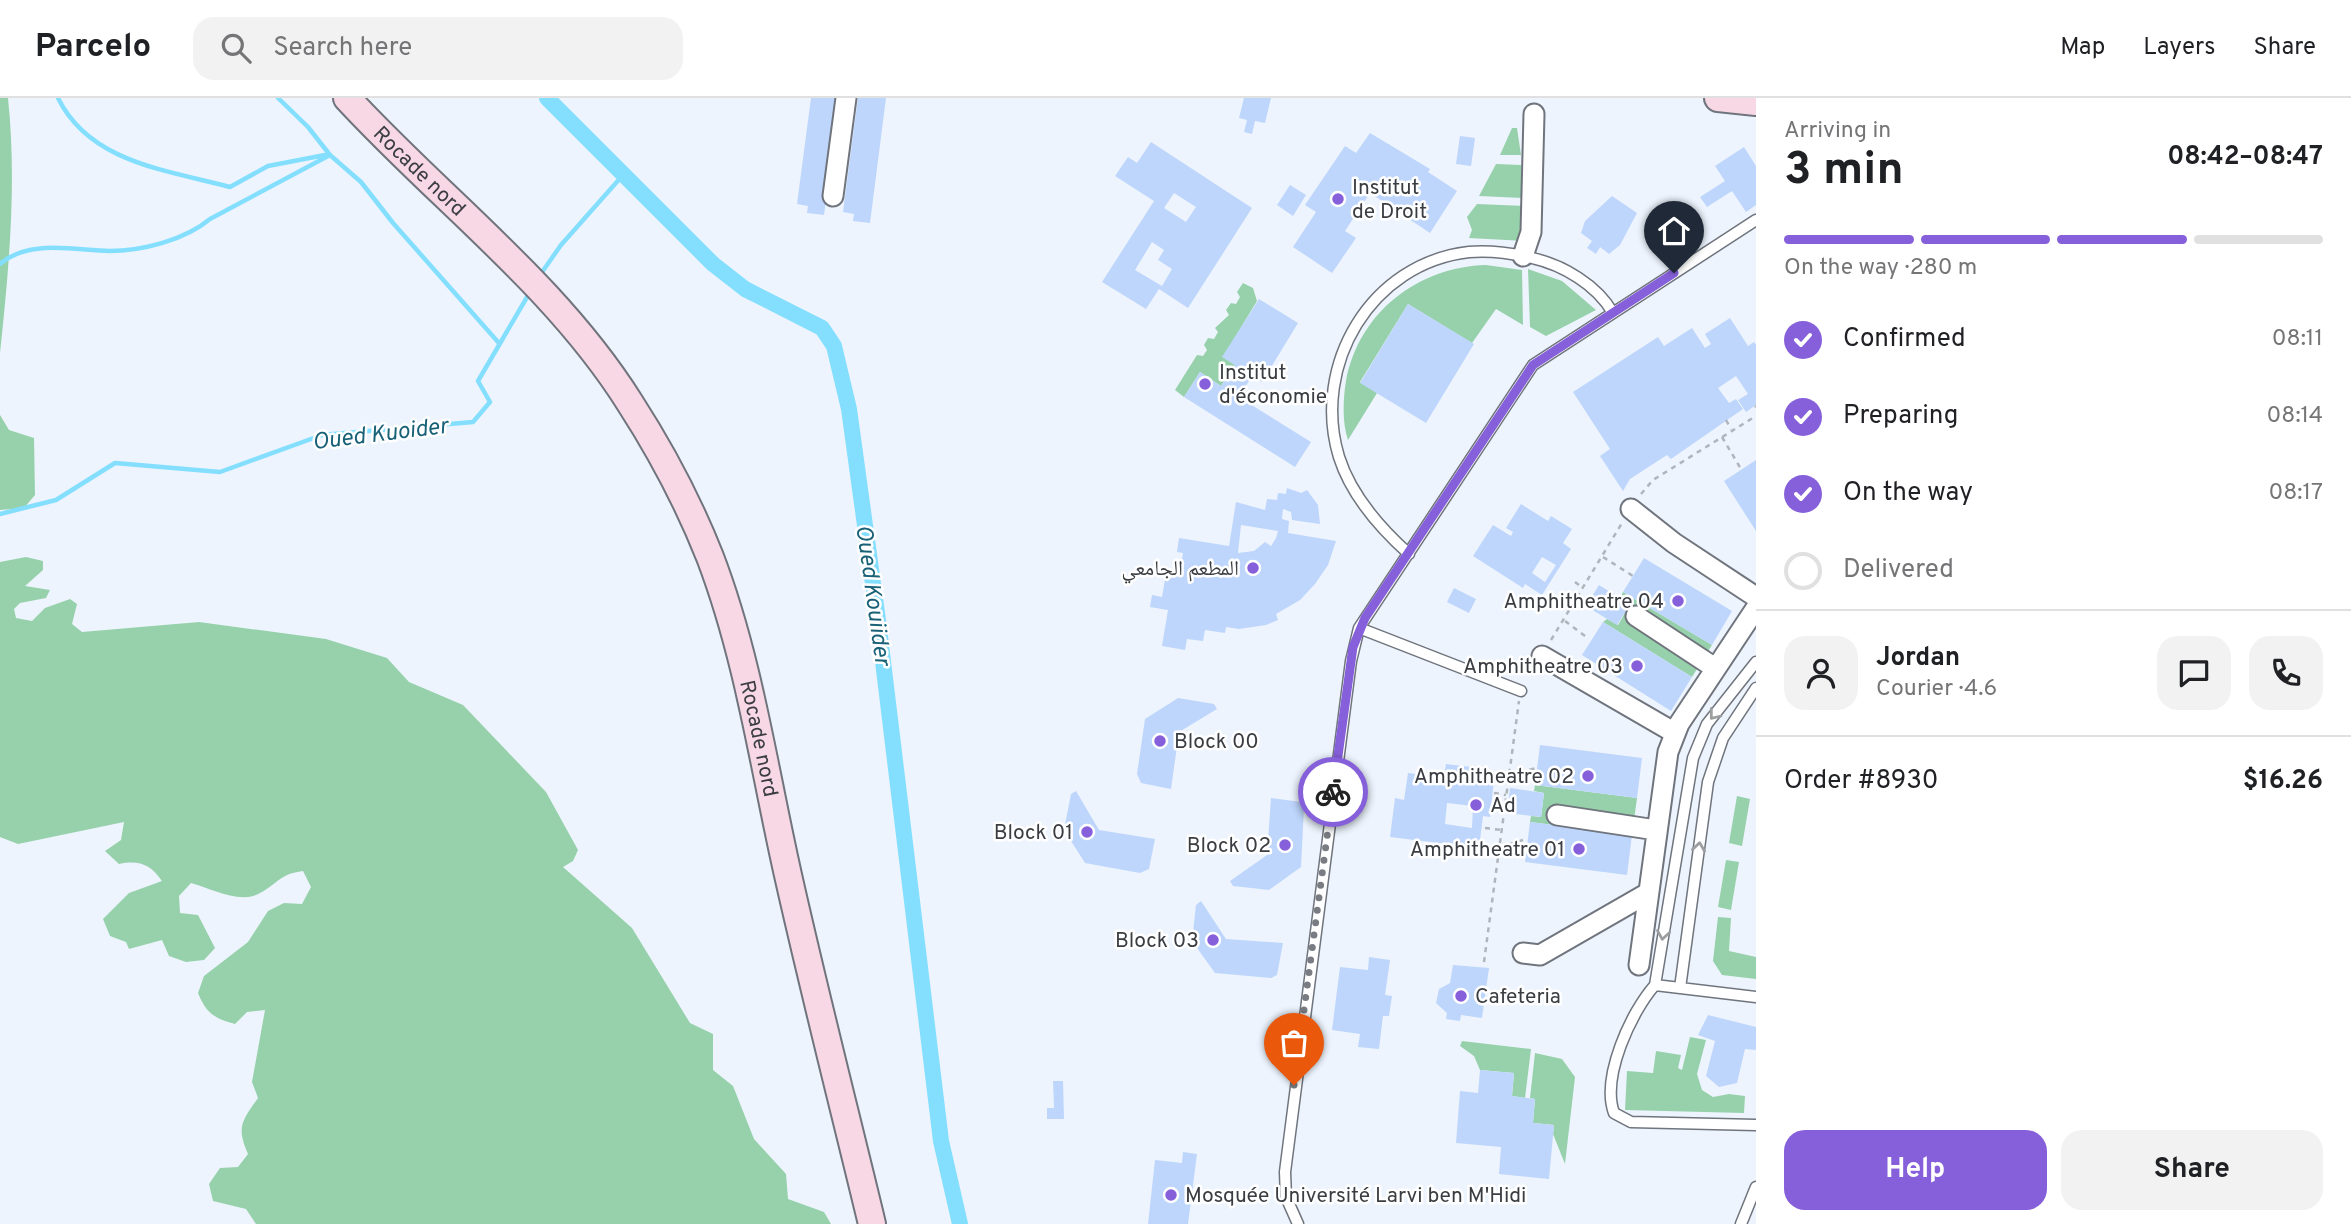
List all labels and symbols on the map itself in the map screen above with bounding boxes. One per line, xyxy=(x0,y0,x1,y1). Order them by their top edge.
street label: Rocade nord xyxy=(367,121,471,223)
place label: Institut de Droit xyxy=(1352,175,1427,226)
marker: Institut de Droit xyxy=(1330,191,1346,207)
pin xyxy=(1644,201,1704,273)
place label: Institut d'économie xyxy=(1219,360,1327,411)
marker: Institut d'économie xyxy=(1197,376,1213,392)
water label: Oued Kuoider xyxy=(311,413,452,458)
water label: Oued Kouiider xyxy=(847,523,896,670)
place label: المطعم الجامعي xyxy=(1122,556,1239,584)
marker: المطعم الجامعي xyxy=(1245,560,1261,576)
place label: Amphitheatre 04 xyxy=(1504,589,1664,616)
marker: Amphitheatre 04 xyxy=(1670,593,1686,609)
place label: Amphitheatre 03 xyxy=(1463,654,1623,681)
marker: Amphitheatre 03 xyxy=(1629,658,1645,674)
street label: Rocade nord xyxy=(732,678,783,799)
one-way arrow xyxy=(1709,708,1722,720)
place label: Block 00 xyxy=(1174,729,1259,756)
marker: Block 00 xyxy=(1152,733,1168,749)
courier xyxy=(1298,757,1368,827)
place label: Amphitheatre 02 xyxy=(1414,764,1574,791)
marker: Amphitheatre 02 xyxy=(1580,768,1596,784)
place label: Ad xyxy=(1490,793,1516,820)
marker: Ad xyxy=(1468,797,1484,813)
place label: Block 01 xyxy=(994,820,1073,847)
marker: Block 01 xyxy=(1079,824,1095,840)
place label: Block 02 xyxy=(1187,833,1271,860)
marker: Block 02 xyxy=(1277,837,1293,853)
place label: Amphitheatre 01 xyxy=(1410,837,1565,864)
marker: Amphitheatre 01 xyxy=(1571,841,1587,857)
one-way arrow xyxy=(1691,841,1706,853)
place label: Block 03 xyxy=(1115,928,1199,955)
one-way arrow xyxy=(1656,929,1671,941)
marker: Block 03 xyxy=(1205,932,1221,948)
place label: Cafeteria xyxy=(1475,984,1561,1011)
marker: Cafeteria xyxy=(1453,988,1469,1004)
pin xyxy=(1264,1013,1324,1085)
place label: Mosquée Université Larvi ben M'Hidi xyxy=(1185,1183,1526,1210)
marker: Mosquée Université Larvi ben M'Hidi xyxy=(1163,1187,1179,1203)

